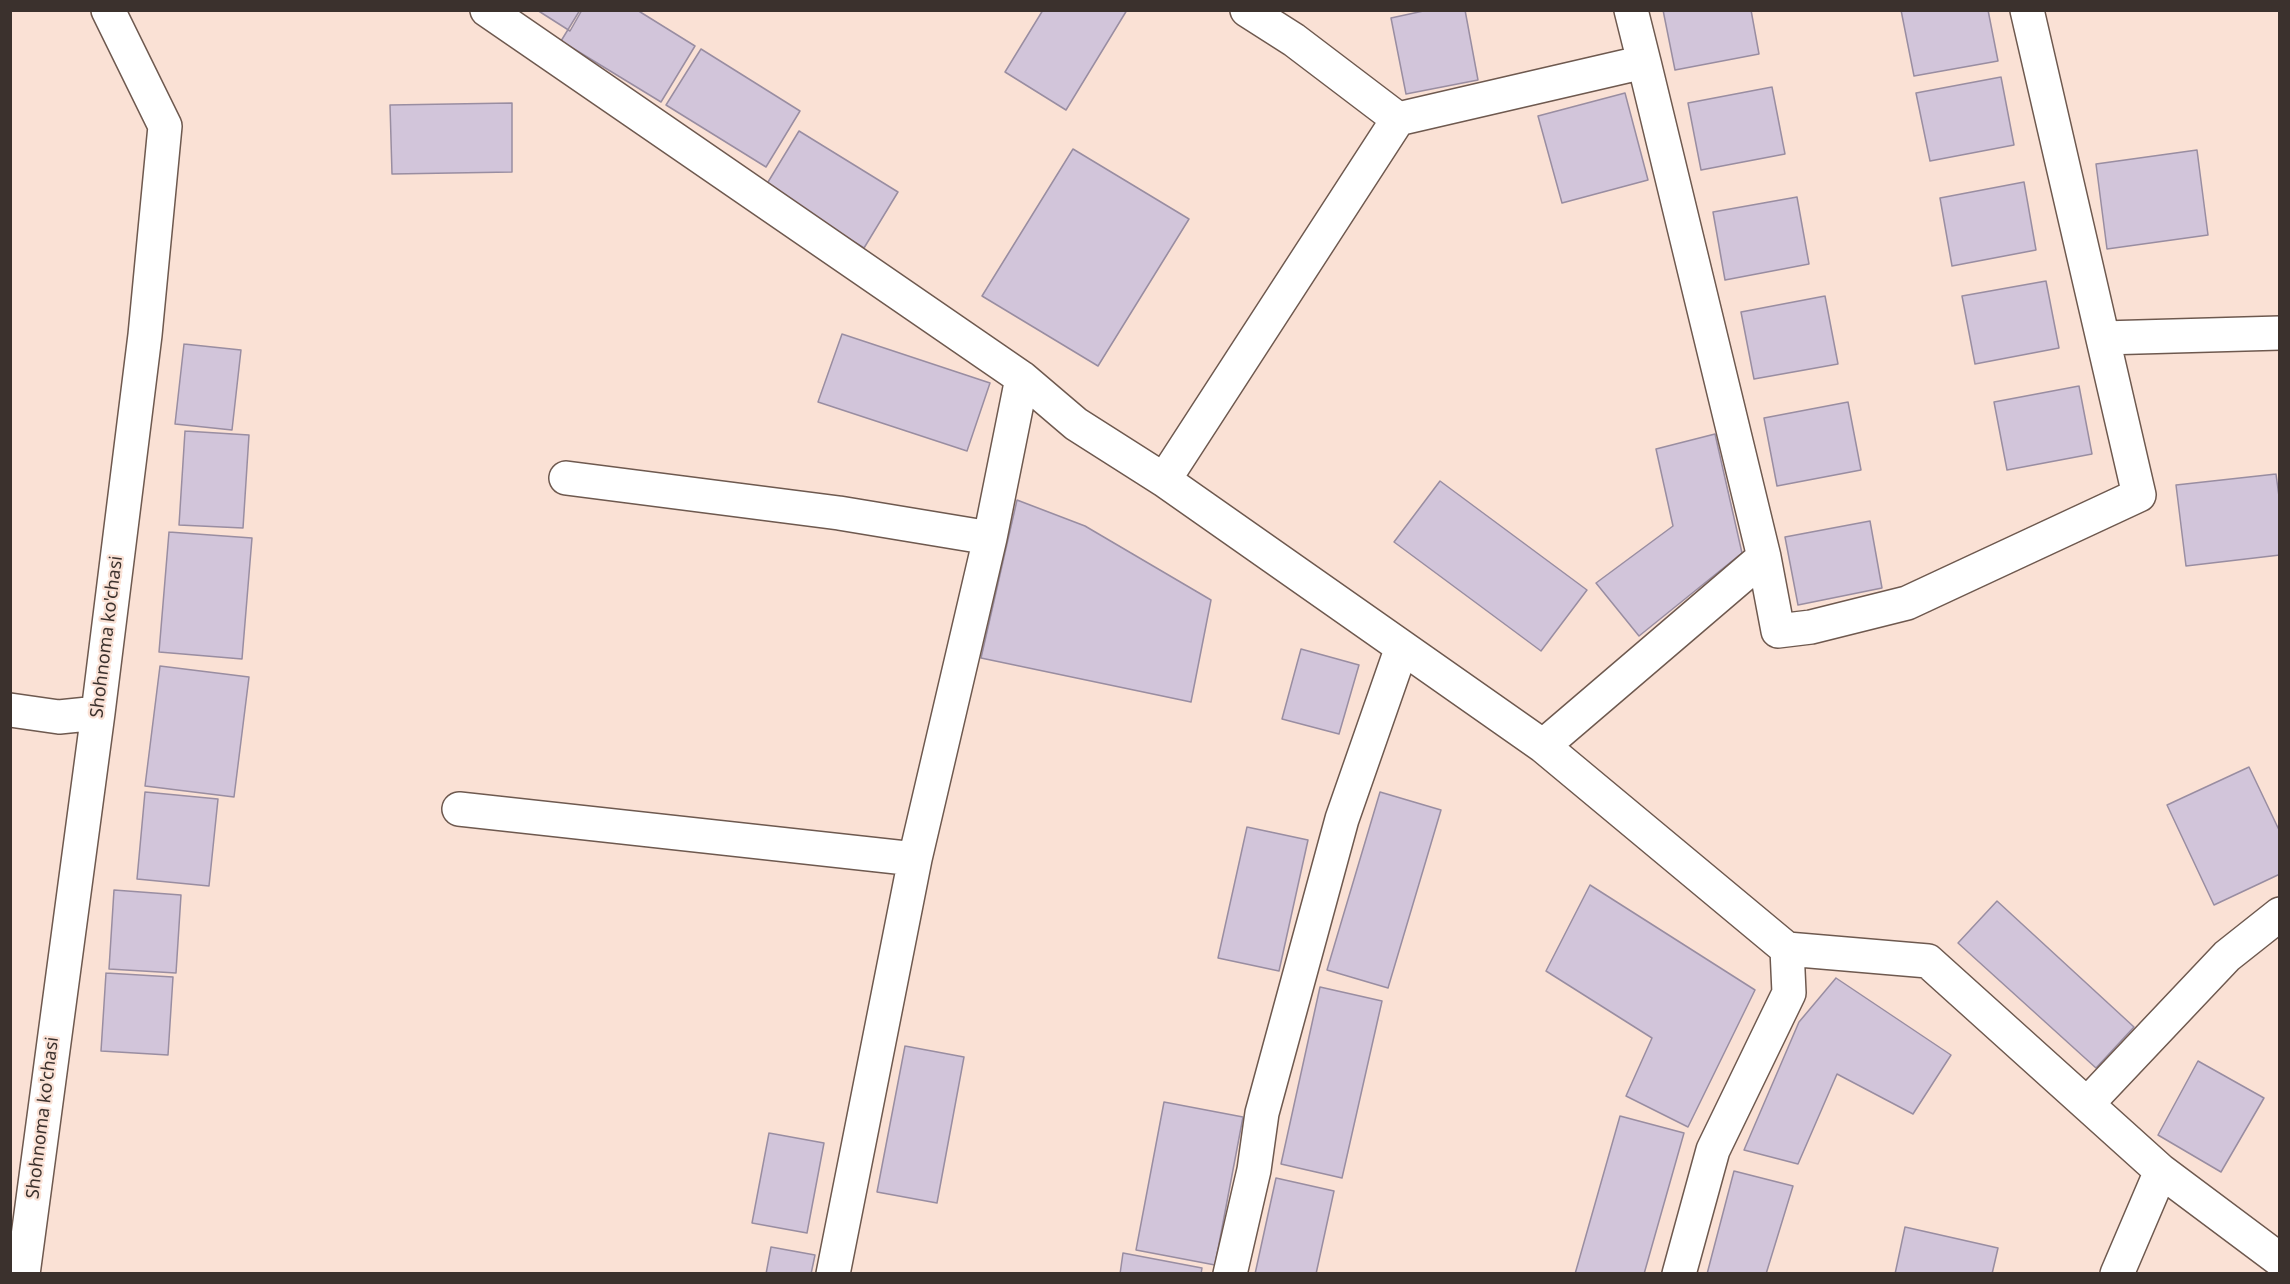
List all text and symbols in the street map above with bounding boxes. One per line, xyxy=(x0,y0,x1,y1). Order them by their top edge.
street label: Shohnoma ko'chasi xyxy=(86,555,128,719)
street label: Shohnoma ko'chasi xyxy=(22,1036,64,1200)

